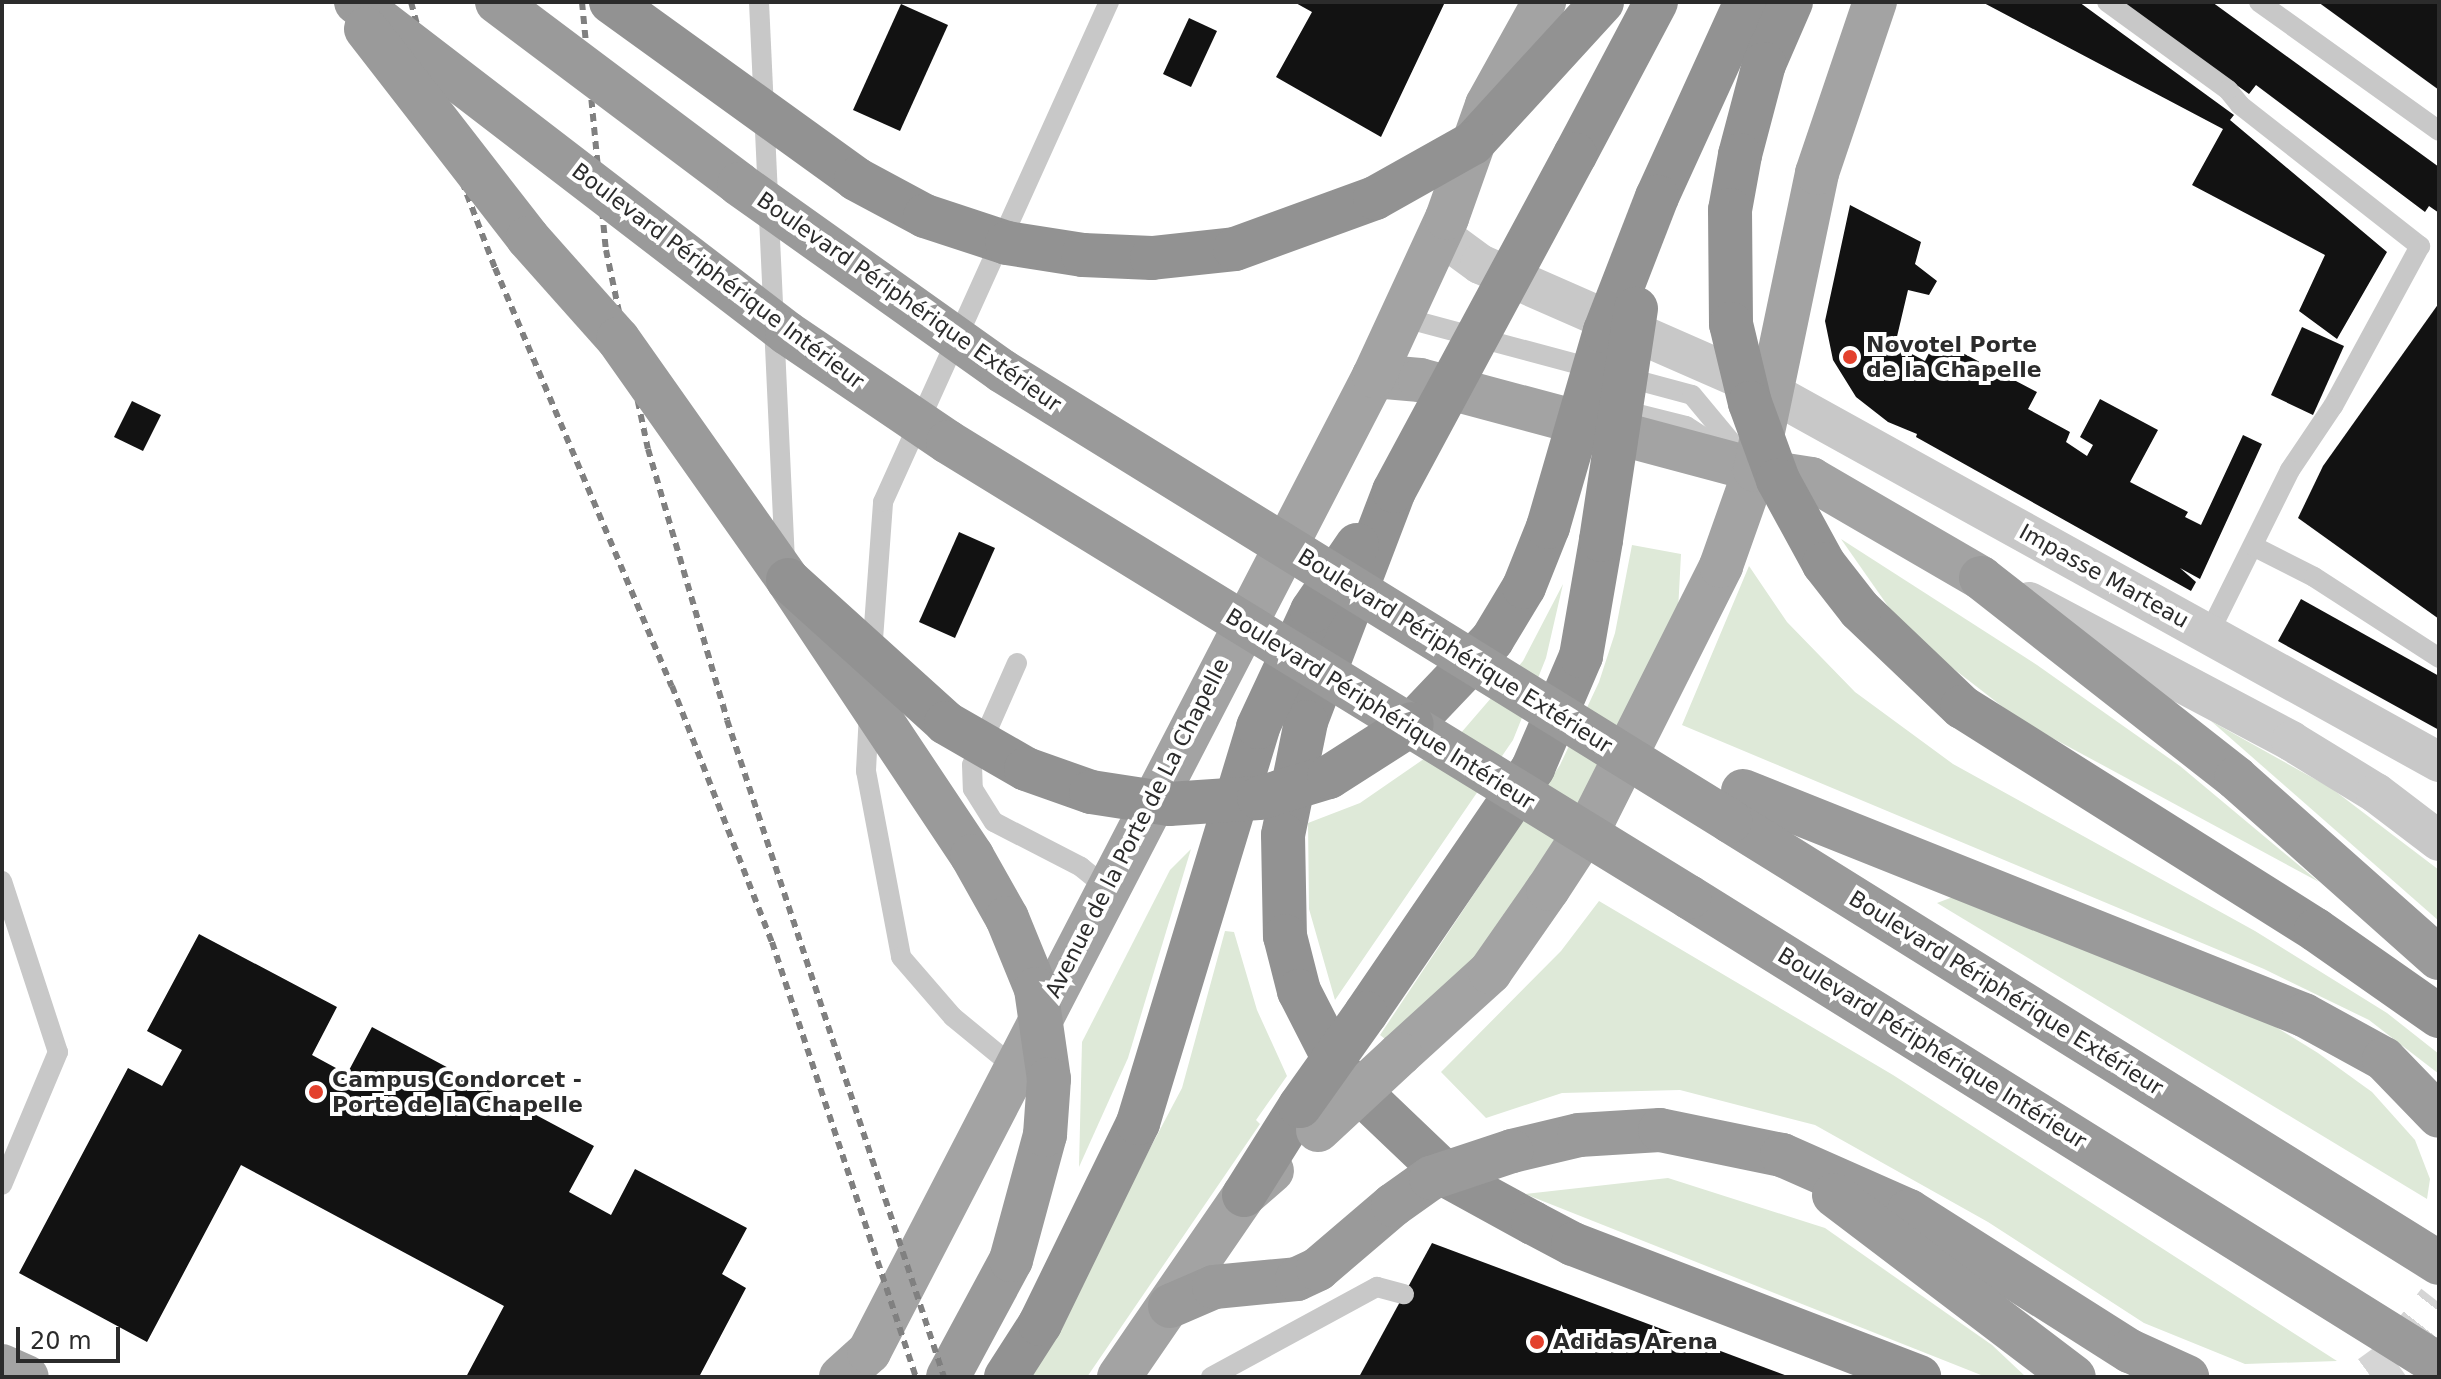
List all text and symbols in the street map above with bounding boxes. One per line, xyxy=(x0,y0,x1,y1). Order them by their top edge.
street label: Boulevard Périphérique Intérieur xyxy=(567,158,869,394)
street label: Boulevard Périphérique Extérieur xyxy=(752,186,1066,418)
place label: Novotel Porte de la Chapelle xyxy=(1866,331,2042,382)
marker: Novotel Porte de la Chapelle xyxy=(1841,348,1859,366)
street label: Impasse Marteau xyxy=(2015,518,2193,634)
street label: Boulevard Périphérique Extérieur xyxy=(1293,543,1617,759)
street label: Boulevard Périphérique Intérieur xyxy=(1221,603,1539,815)
street label: Avenue de la Porte de La Chapelle xyxy=(1040,654,1234,1002)
street label: Boulevard Périphérique Extérieur xyxy=(1844,885,2168,1101)
street label: Boulevard Périphérique Intérieur xyxy=(1773,942,2091,1154)
place label: Campus Condorcet - Porte de la Chapelle xyxy=(332,1066,583,1118)
marker: Campus Condorcet - Porte de la Chapelle xyxy=(307,1083,325,1101)
scale bar xyxy=(20,1311,124,1361)
text: 20 m xyxy=(30,1327,92,1355)
place label: Adidas Arena xyxy=(1553,1329,1718,1355)
marker: Adidas Arena xyxy=(1528,1333,1546,1351)

